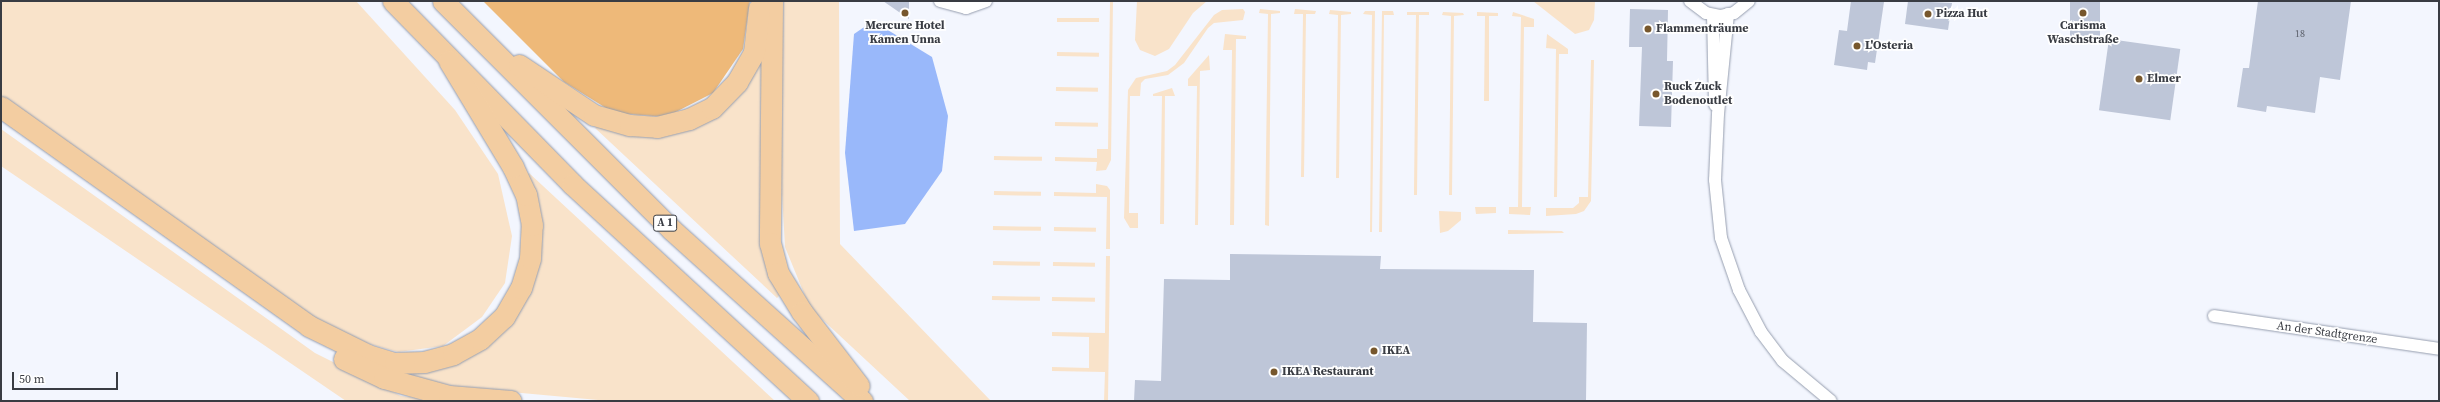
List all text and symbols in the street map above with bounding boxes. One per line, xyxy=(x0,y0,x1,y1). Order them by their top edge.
place label: Pizza Hut xyxy=(1936,7,1988,21)
marker: Mercure Hotel Kamen Unna xyxy=(900,8,910,18)
marker: Carisma Waschstraße xyxy=(2078,8,2088,18)
marker: Pizza Hut xyxy=(1923,9,1933,19)
place label: Mercure Hotel Kamen Unna xyxy=(865,19,945,47)
place label: Carisma Waschstraße xyxy=(2047,19,2119,47)
place label: Flammenträume xyxy=(1656,22,1749,36)
marker: Flammenträume xyxy=(1643,24,1653,34)
house number: 18 xyxy=(2295,28,2305,40)
place label: L'Osteria xyxy=(1865,39,1913,53)
marker: L'Osteria xyxy=(1852,41,1862,51)
place label: Elmer xyxy=(2147,72,2181,86)
marker: Elmer xyxy=(2134,74,2144,84)
place label: Ruck Zuck Bodenoutlet xyxy=(1664,80,1732,108)
marker: Ruck Zuck Bodenoutlet xyxy=(1651,89,1661,99)
road number: A 1 xyxy=(653,214,677,232)
street label: An der Stadtgrenze xyxy=(2276,319,2378,347)
place label: IKEA xyxy=(1382,344,1410,358)
marker: IKEA xyxy=(1369,346,1379,356)
scale bar xyxy=(14,364,120,390)
place label: IKEA Restaurant xyxy=(1282,365,1374,379)
marker: IKEA Restaurant xyxy=(1269,367,1279,377)
text: 50 m xyxy=(19,371,45,387)

